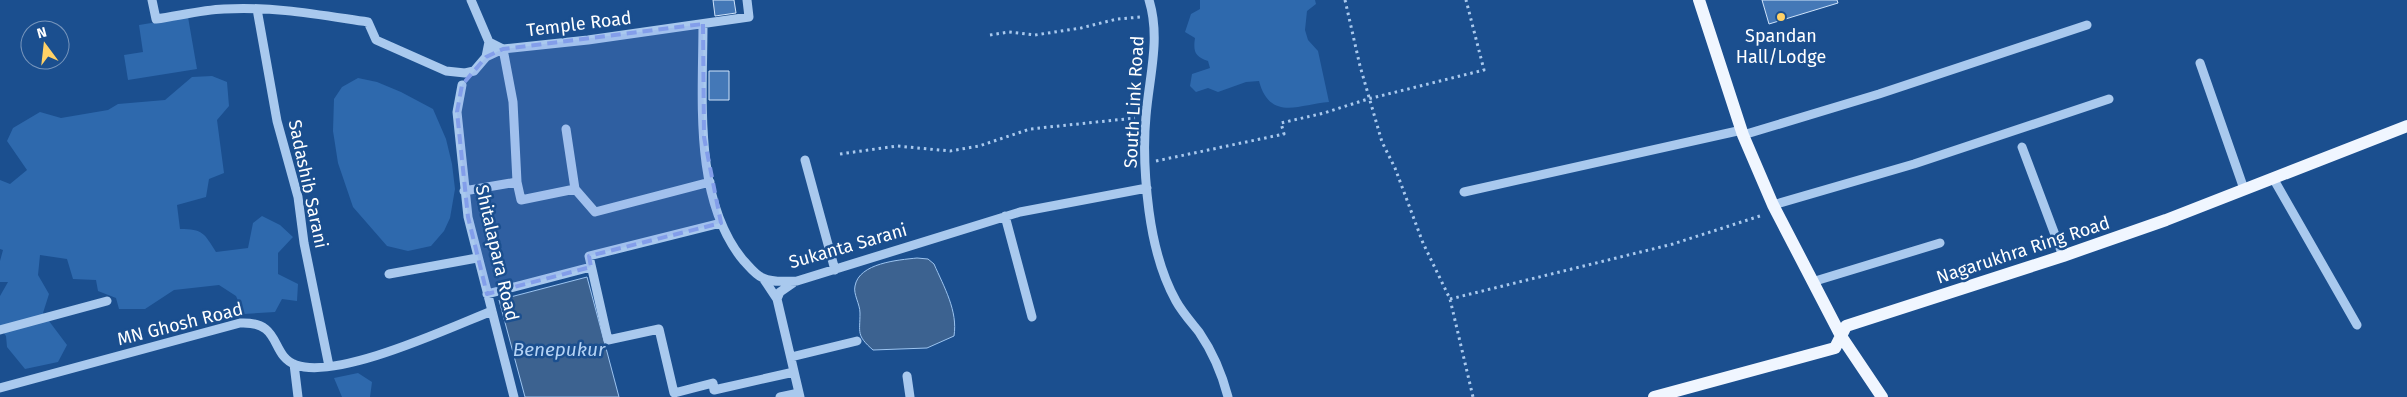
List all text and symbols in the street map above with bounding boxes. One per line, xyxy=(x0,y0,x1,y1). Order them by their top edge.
street label: Temple Road xyxy=(525,7,633,41)
marker: Spandan Hall/Lodge xyxy=(1775,11,1787,23)
north arrow xyxy=(20,20,70,70)
text: N xyxy=(35,24,48,42)
place label: Spandan Hall/Lodge xyxy=(1736,25,1826,68)
street label: South Link Road xyxy=(1120,35,1148,169)
street label: Sadashib Sarani xyxy=(284,118,332,250)
street label: Shitalapara Road xyxy=(471,183,523,323)
street label: Nagarukhra Ring Road xyxy=(1934,212,2112,288)
street label: Sukanta Sarani xyxy=(786,219,910,273)
street label: MN Ghosh Road xyxy=(115,298,245,350)
water label: Benepukur xyxy=(513,338,606,361)

